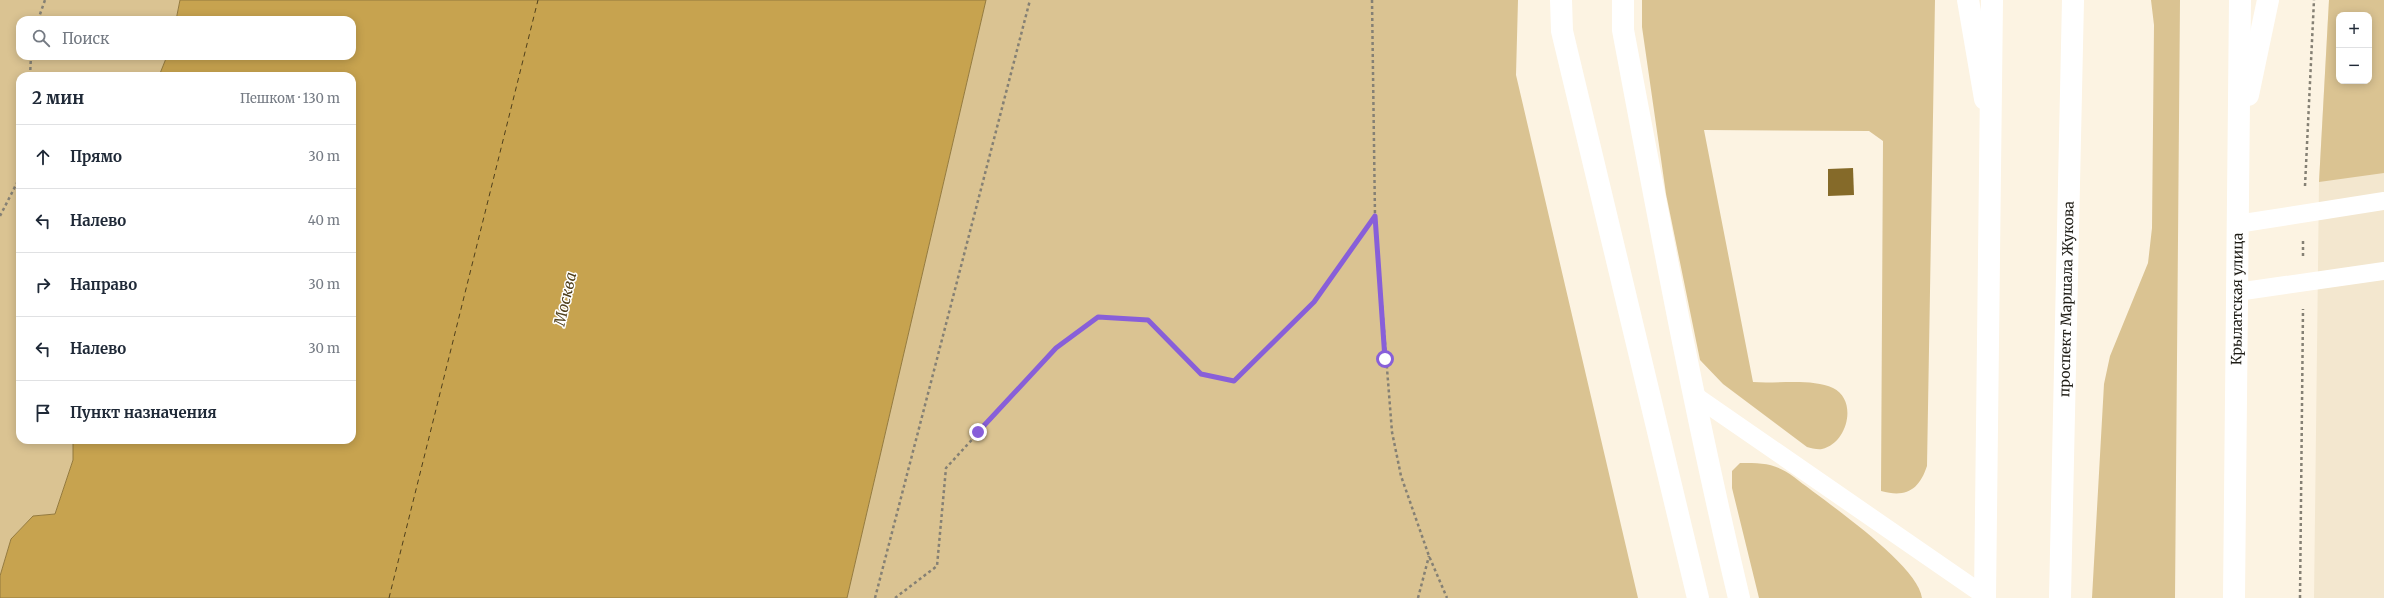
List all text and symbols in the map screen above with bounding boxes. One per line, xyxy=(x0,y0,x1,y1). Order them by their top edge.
map controls xyxy=(2336,12,2372,84)
button: + xyxy=(2336,12,2372,48)
search box xyxy=(16,16,356,60)
icon: search xyxy=(30,27,52,49)
text: Поиск xyxy=(62,29,109,48)
button: − xyxy=(2336,48,2372,84)
text: 2 мин xyxy=(32,87,84,109)
text: Пешком · 130 m xyxy=(240,90,340,107)
icon: ahead xyxy=(32,146,54,168)
text: Прямо xyxy=(70,147,122,166)
text: 30 m xyxy=(308,148,340,165)
street label: проспект Маршала Жукова xyxy=(2055,200,2078,397)
icon: left xyxy=(32,210,54,232)
text: Налево xyxy=(70,211,126,230)
text: 40 m xyxy=(308,212,340,229)
street label: Крылатская улица xyxy=(2227,232,2247,365)
water label: Москва xyxy=(549,270,580,329)
icon: right xyxy=(32,274,54,296)
text: Направо xyxy=(70,275,137,294)
text: 30 m xyxy=(308,276,340,293)
icon: left xyxy=(32,338,54,360)
text: Налево xyxy=(70,339,126,358)
text: 30 m xyxy=(308,340,340,357)
route start xyxy=(1376,350,1394,368)
icon: arrive xyxy=(32,402,54,424)
text: Пункт назначения xyxy=(70,403,217,422)
route end xyxy=(969,423,987,441)

